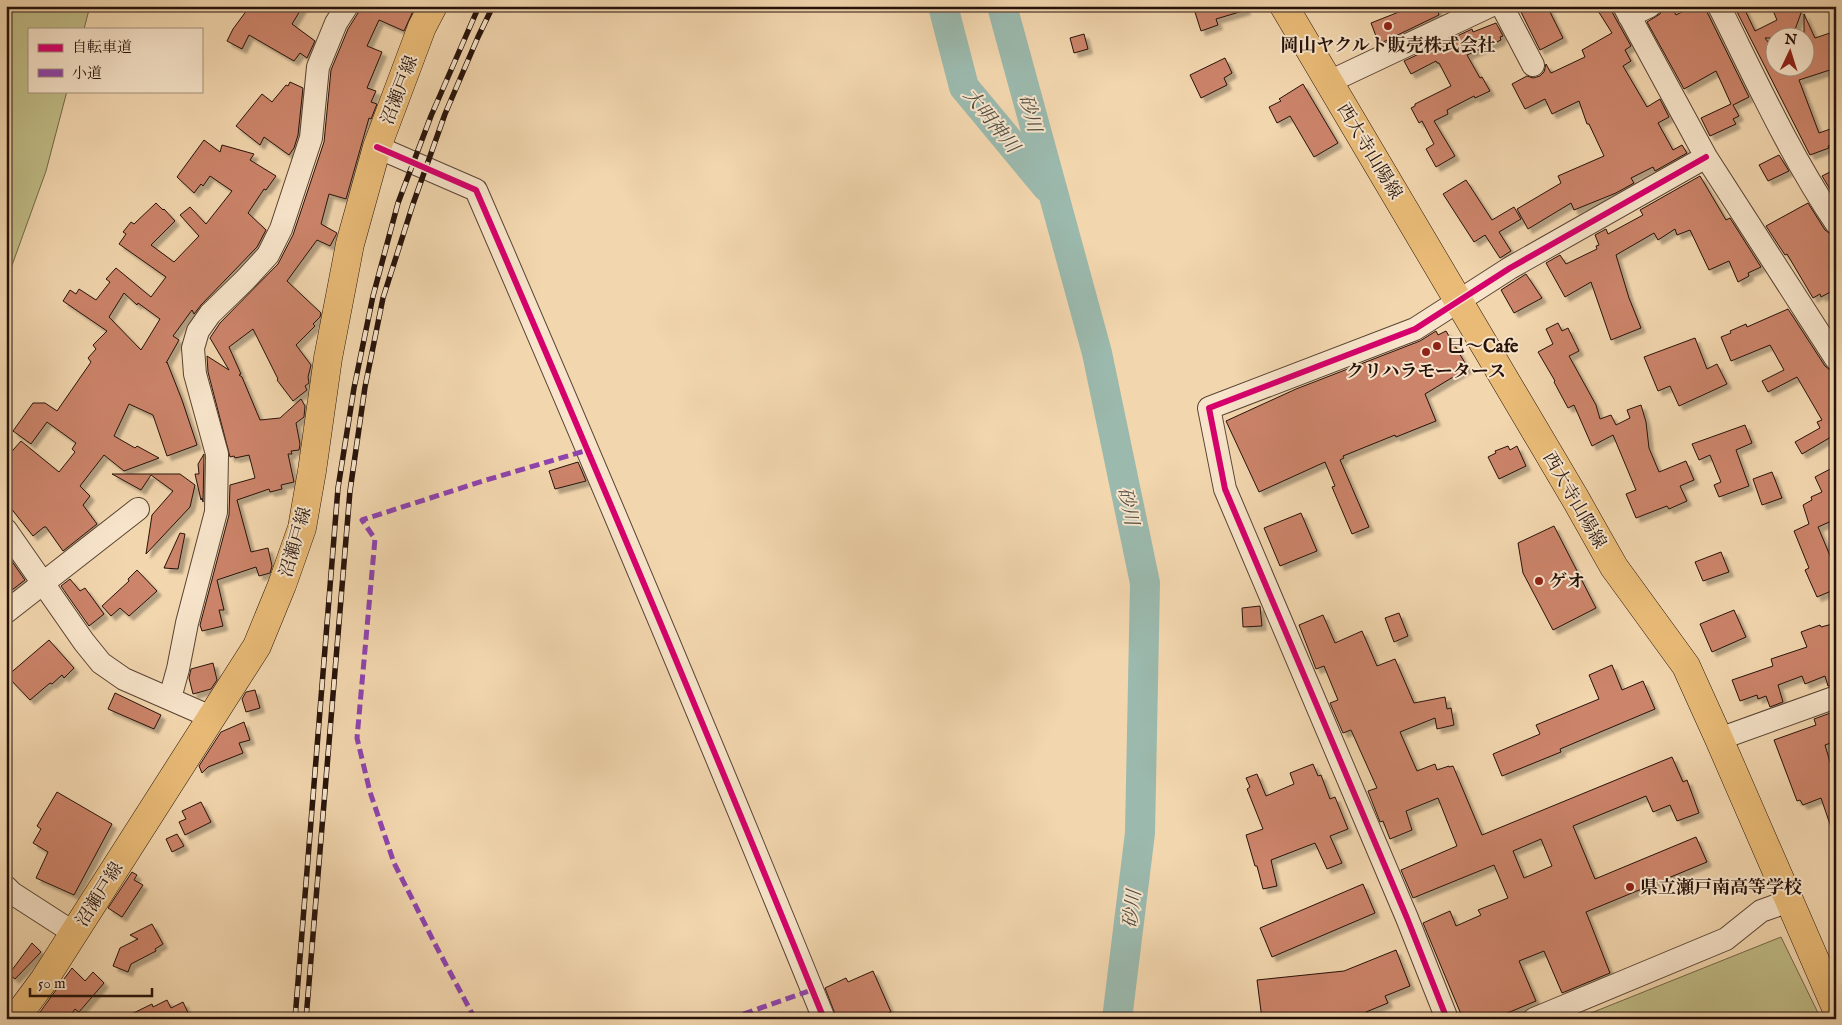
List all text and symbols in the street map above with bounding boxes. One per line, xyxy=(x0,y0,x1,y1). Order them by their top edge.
marker: 岡山ヤクルト販売株式会社 xyxy=(1382,20,1394,32)
legend xyxy=(28,28,202,92)
north arrow xyxy=(1764,28,1814,78)
text: N xyxy=(1783,31,1798,49)
place label: 岡山ヤクルト販売株式会社 xyxy=(1280,35,1496,58)
text: 自転車道 xyxy=(72,38,132,57)
street label: 沼瀬戸線 xyxy=(377,53,424,128)
text: 小道 xyxy=(72,64,102,83)
water label: 大明神川 xyxy=(957,84,1025,160)
water label: 砂川 xyxy=(1013,92,1046,137)
street label: 西大寺山陽線 xyxy=(1331,100,1406,204)
place label: 巳～Cafe xyxy=(1447,336,1519,359)
marker: 巳～Cafe xyxy=(1431,340,1443,352)
marker: クリハラモータース xyxy=(1420,346,1432,358)
place label: クリハラモータース xyxy=(1346,361,1506,384)
street label: 西大寺山陽線 xyxy=(1537,448,1611,553)
water label: 砂川 xyxy=(1111,485,1143,529)
street label: 沼瀬戸線 xyxy=(275,505,317,580)
place label: ゲオ xyxy=(1549,571,1585,594)
marker: ゲオ xyxy=(1533,575,1545,587)
street label: 沼瀬戸線 xyxy=(71,858,129,931)
place label: 県立瀬戸南高等学校 xyxy=(1640,877,1802,900)
marker: 県立瀬戸南高等学校 xyxy=(1624,881,1636,893)
water label: 砂川 xyxy=(1119,887,1147,930)
scale bar xyxy=(30,965,152,997)
text: 50 m xyxy=(38,974,66,993)

